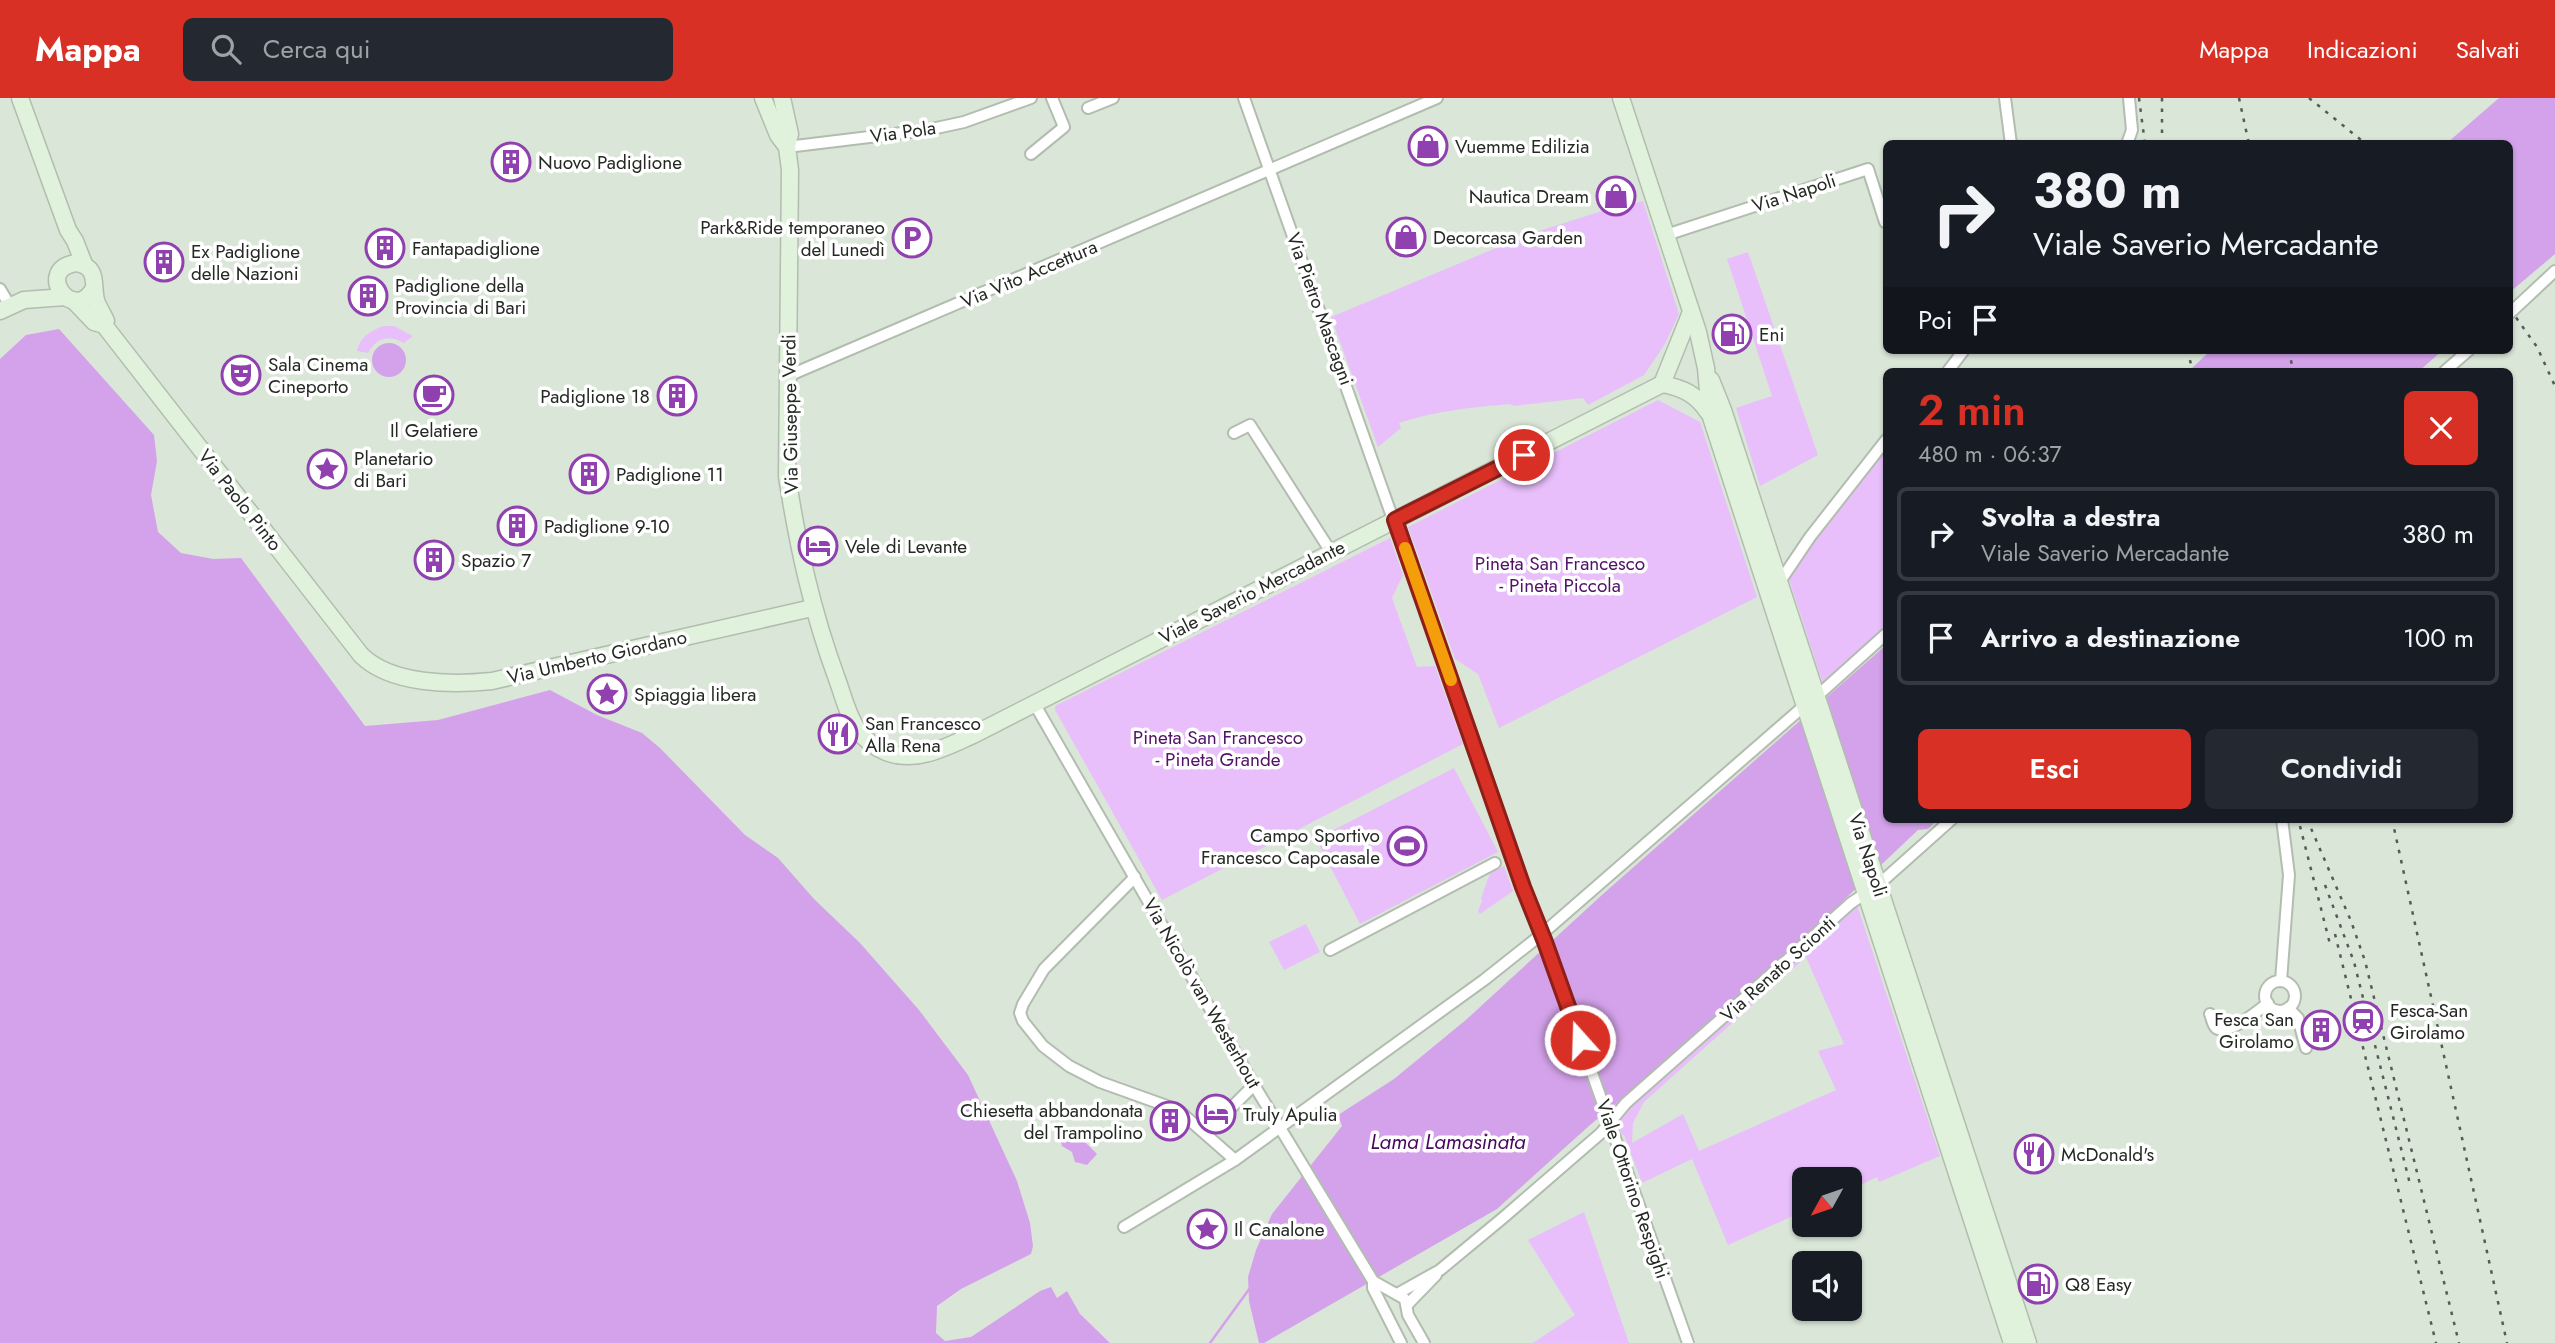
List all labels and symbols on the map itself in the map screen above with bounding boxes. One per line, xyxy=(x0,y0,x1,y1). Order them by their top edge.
street label: Via Pola xyxy=(868,114,938,150)
shop icon: Vuemme Edilizia xyxy=(1407,125,1449,167)
place label: Vuemme Edilizia xyxy=(1455,133,1589,160)
building icon: Nuovo Padiglione xyxy=(490,141,532,183)
place label: Nuovo Padiglione xyxy=(538,149,682,176)
street label: Via Napoli xyxy=(1749,167,1839,219)
shop icon: Nautica Dream xyxy=(1595,175,1637,217)
place label: Nautica Dream xyxy=(1469,183,1589,210)
place label: Park&Ride temporaneo del Lunedì xyxy=(700,214,885,263)
shop icon: Decorcasa Garden xyxy=(1385,216,1427,258)
parking icon: Park&Ride temporaneo del Lunedì xyxy=(891,217,933,259)
place label: Decorcasa Garden xyxy=(1433,224,1583,251)
building icon: Fantapadiglione xyxy=(364,227,406,269)
street label: Via Pietro Mascagni xyxy=(1280,229,1360,389)
street label: Via Vito Accettura xyxy=(957,233,1101,315)
place label: Fantapadiglione xyxy=(412,235,540,262)
place label: Ex Padiglione delle Nazioni xyxy=(191,238,300,287)
building icon: Ex Padiglione delle Nazioni xyxy=(143,241,185,283)
place label: Padiglione della Provincia di Bari xyxy=(395,272,526,321)
building icon: Padiglione della Provincia di Bari xyxy=(347,275,389,317)
fuel station icon: Eni xyxy=(1711,313,1753,355)
place label: Eni xyxy=(1759,321,1784,348)
street label: Via Giuseppe Verdi xyxy=(775,334,805,494)
place label: Sala Cinema Cineporto xyxy=(268,351,368,400)
theatre icon: Sala Cinema Cineporto xyxy=(220,354,262,396)
cafe icon: Il Gelatiere xyxy=(413,374,455,416)
building icon: Padiglione 18 xyxy=(656,375,698,417)
place label: Padiglione 18 xyxy=(540,383,650,410)
place label: Il Gelatiere xyxy=(390,417,478,444)
pin xyxy=(1494,425,1554,485)
street label: Via Paolo Pinto xyxy=(192,443,288,557)
place label: Planetario di Bari xyxy=(354,445,433,494)
place icon: Planetario di Bari xyxy=(306,448,348,490)
building icon: Padiglione 11 xyxy=(568,453,610,495)
place label: Padiglione 11 xyxy=(616,461,724,488)
building icon: Padiglione 9-10 xyxy=(496,505,538,547)
place label: Padiglione 9-10 xyxy=(544,513,670,540)
hotel icon: Vele di Levante xyxy=(797,525,839,567)
place label: Vele di Levante xyxy=(845,533,967,560)
street label: Viale Saverio Mercadante xyxy=(1154,533,1350,651)
building icon: Spazio 7 xyxy=(413,539,455,581)
place label: Spazio 7 xyxy=(461,547,531,574)
park label: Pineta San Francesco - Pineta Piccola xyxy=(1475,550,1645,599)
street label: Via Umberto Giordano xyxy=(504,623,690,691)
place icon: Spiaggia libera xyxy=(586,673,628,715)
place label: Spiaggia libera xyxy=(634,681,756,708)
place label: San Francesco Alla Rena xyxy=(865,710,981,759)
restaurant icon: San Francesco Alla Rena xyxy=(817,713,859,755)
park label: Pineta San Francesco - Pineta Grande xyxy=(1133,724,1303,773)
street label: Via Napoli xyxy=(1842,810,1894,900)
place label: Campo Sportivo Francesco Capocasale xyxy=(1201,822,1380,871)
sports icon: Campo Sportivo Francesco Capocasale xyxy=(1386,825,1428,867)
street label: Via Nicolò van Westerhout xyxy=(1136,893,1268,1093)
street label: Via Renato Scionti xyxy=(1714,910,1842,1028)
place label: Fesca-San Girolamo xyxy=(2390,997,2468,1046)
station icon: Fesca-San Girolamo xyxy=(2342,1000,2384,1042)
position arrow xyxy=(1543,1003,1617,1077)
place label: Fesca San Girolamo xyxy=(2214,1006,2294,1055)
building icon: Fesca San Girolamo xyxy=(2300,1009,2342,1051)
hotel icon: Truly Apulia xyxy=(1195,1093,1237,1135)
street label: Viale Ottorino Respighi xyxy=(1590,1096,1676,1282)
place label: Chiesetta abbandonata del Trampolino xyxy=(960,1097,1143,1146)
building icon: Chiesetta abbandonata del Trampolino xyxy=(1149,1100,1191,1142)
place label: Truly Apulia xyxy=(1243,1101,1337,1128)
water label: Lama Lamasinata xyxy=(1370,1127,1526,1157)
restaurant icon: McDonald's xyxy=(2013,1133,2055,1175)
place label: McDonald's xyxy=(2061,1141,2155,1168)
north arrow xyxy=(1792,1167,1862,1237)
place icon: Il Canalone xyxy=(1186,1208,1228,1250)
place label: Il Canalone xyxy=(1234,1216,1325,1243)
fuel station icon: Q8 Easy xyxy=(2017,1263,2059,1305)
place label: Q8 Easy xyxy=(2065,1271,2132,1298)

